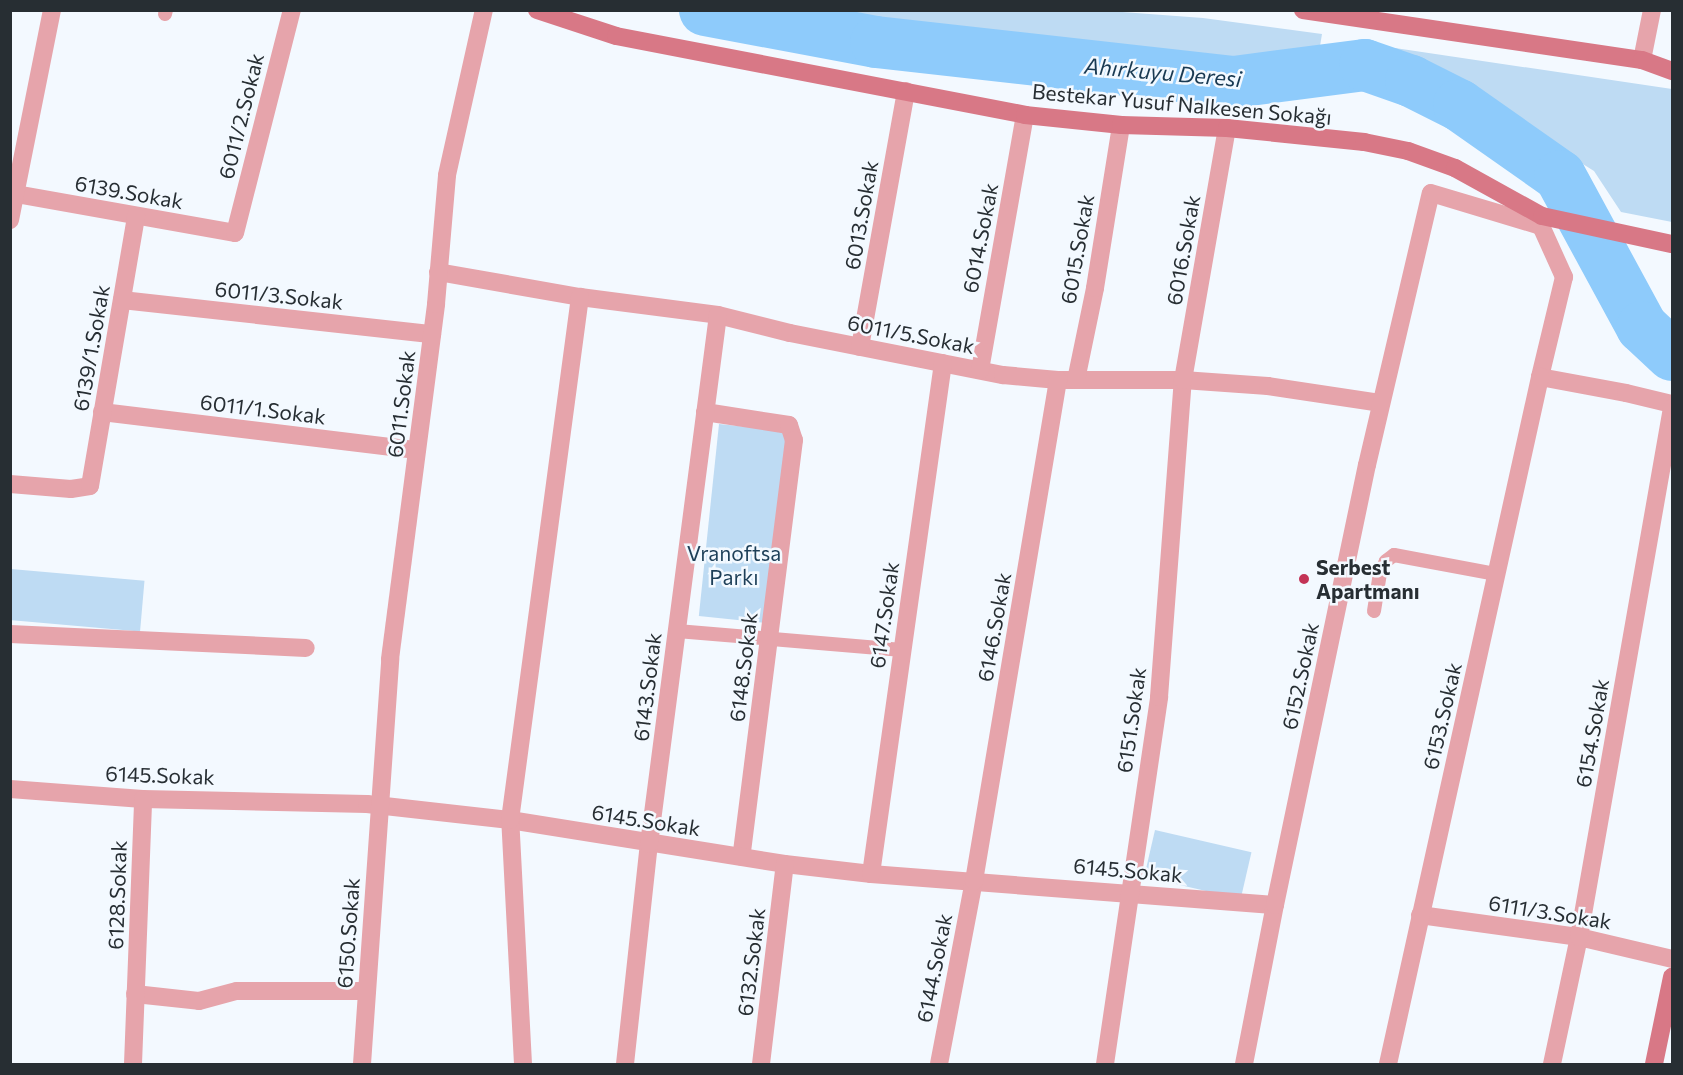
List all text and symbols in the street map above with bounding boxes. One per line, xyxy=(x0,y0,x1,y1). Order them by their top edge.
street label: 6011/2.Sokak xyxy=(213,50,269,182)
water label: Ahırkuyu Deresi xyxy=(1083,52,1243,92)
street label: Bestekar Yusuf Nalkesen Sokağı xyxy=(1031,78,1333,130)
street label: 6013.Sokak xyxy=(839,158,883,272)
street label: 6139.Sokak xyxy=(73,170,185,214)
street label: 6014.Sokak xyxy=(957,181,1003,295)
street label: 6015.Sokak xyxy=(1055,192,1099,306)
street label: 6016.Sokak xyxy=(1161,193,1205,307)
street label: 6011/3.Sokak xyxy=(214,276,344,314)
street label: 6139/1.Sokak xyxy=(67,283,115,413)
street label: 6011/5.Sokak xyxy=(845,309,977,359)
street label: 6011.Sokak xyxy=(382,349,420,459)
street label: 6011/1.Sokak xyxy=(199,389,327,429)
park label: Vranoftsa Parkı xyxy=(687,540,781,590)
place label: Serbest Apartmanı xyxy=(1316,554,1420,604)
street label: 6147.Sokak xyxy=(864,560,904,670)
street label: 6146.Sokak xyxy=(972,571,1016,683)
marker: Serbest Apartmanı xyxy=(1297,572,1311,586)
street label: 6148.Sokak xyxy=(724,611,762,723)
street label: 6152.Sokak xyxy=(1276,620,1324,732)
street label: 6143.Sokak xyxy=(628,631,666,743)
street label: 6153.Sokak xyxy=(1417,660,1467,772)
street label: 6151.Sokak xyxy=(1111,666,1151,774)
street label: 6154.Sokak xyxy=(1570,677,1614,789)
street label: 6145.Sokak xyxy=(105,760,215,790)
street label: 6145.Sokak xyxy=(590,799,702,841)
street label: 6128.Sokak xyxy=(103,840,131,950)
street label: 6145.Sokak xyxy=(1072,853,1184,887)
street label: 6150.Sokak xyxy=(332,877,364,989)
street label: 6111/3.Sokak xyxy=(1487,890,1613,934)
street label: 6132.Sokak xyxy=(732,906,770,1018)
street label: 6144.Sokak xyxy=(911,911,957,1025)

